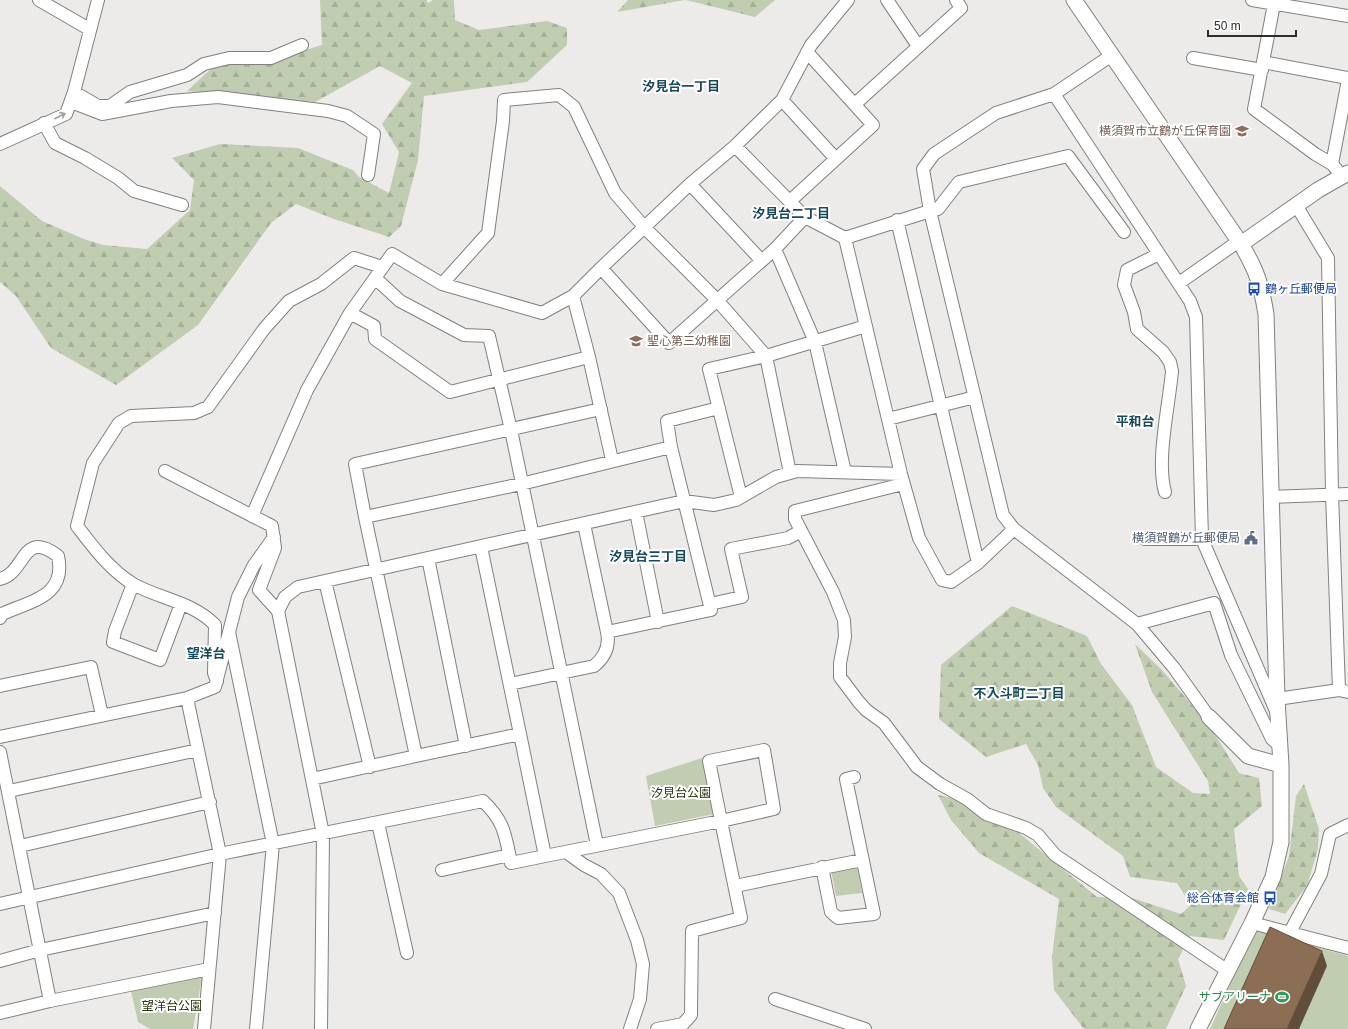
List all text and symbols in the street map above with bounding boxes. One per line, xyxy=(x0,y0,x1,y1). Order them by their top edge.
scale bar xyxy=(1208,12,1296,38)
text: 50 m xyxy=(1214,19,1241,33)
district label: 汐見台一丁目 xyxy=(642,79,720,94)
one-way arrow xyxy=(54,112,66,119)
school or university icon: 横須賀市立鶴が丘保育園 xyxy=(1234,123,1250,139)
place label: 横須賀市立鶴が丘保育園 xyxy=(1099,124,1231,138)
district label: 汐見台二丁目 xyxy=(752,206,830,221)
bus stop icon: 鶴ヶ丘郵便局 xyxy=(1246,281,1262,297)
place label: 鶴ヶ丘郵便局 xyxy=(1265,282,1337,296)
school or university icon: 聖心第三幼稚園 xyxy=(628,333,644,349)
place label: 聖心第三幼稚園 xyxy=(647,334,731,348)
district label: 平和台 xyxy=(1115,414,1155,429)
public building icon: 横須賀鶴が丘郵便局 xyxy=(1243,530,1259,546)
place label: 横須賀鶴が丘郵便局 xyxy=(1132,531,1240,545)
district label: 汐見台三丁目 xyxy=(609,549,687,564)
district label: 望洋台 xyxy=(186,646,226,661)
district label: 不入斗町二丁目 xyxy=(973,686,1065,701)
park label: 汐見台公園 xyxy=(651,786,711,800)
bus stop icon: 総合体育会館 xyxy=(1262,890,1278,906)
place label: 総合体育会館 xyxy=(1187,891,1259,905)
sports icon: サブアリーナ xyxy=(1274,989,1290,1005)
place label: サブアリーナ xyxy=(1199,990,1271,1004)
park label: 望洋台公園 xyxy=(142,999,202,1013)

